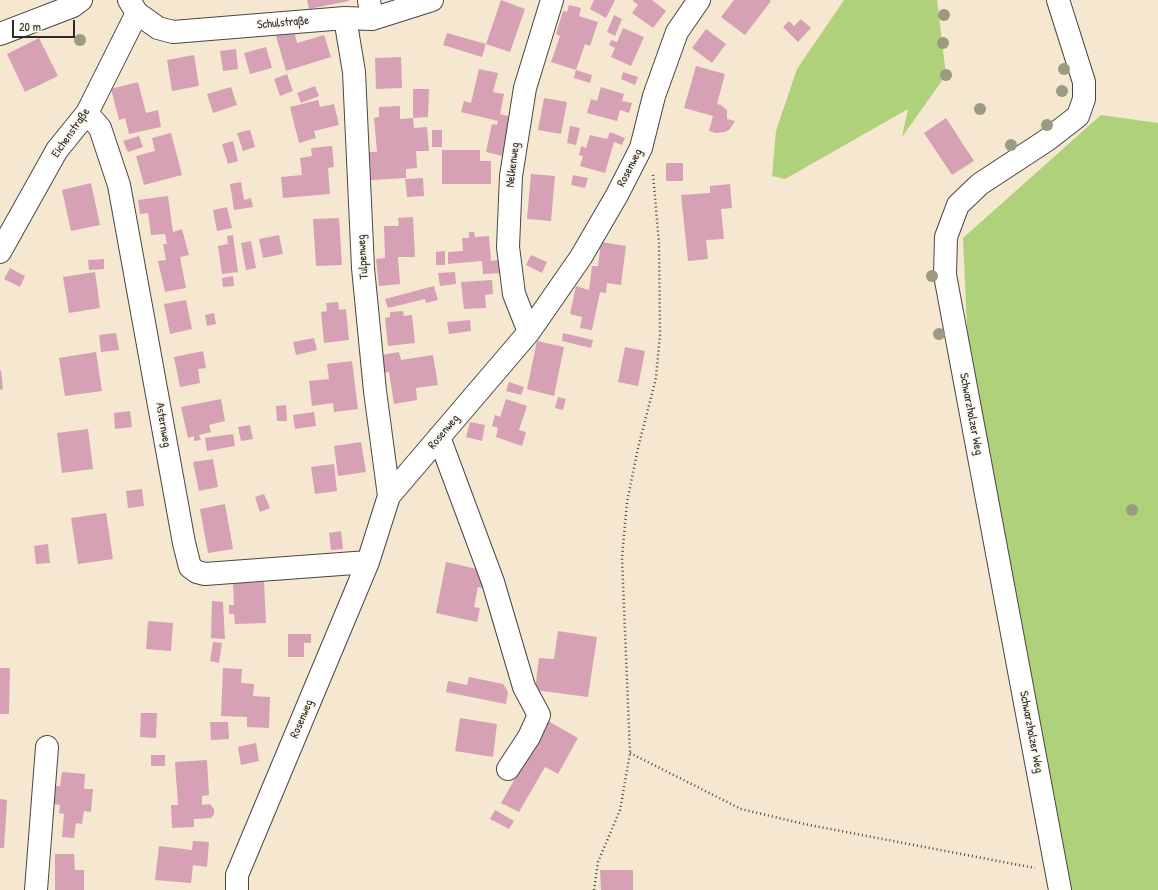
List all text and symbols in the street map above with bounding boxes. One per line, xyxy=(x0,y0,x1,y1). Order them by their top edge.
scale bar xyxy=(14,12,77,38)
street label: Schulstraße xyxy=(256,14,310,32)
text: 20 m xyxy=(19,18,41,35)
street label: Eichenstraße xyxy=(49,105,93,161)
street label: Nelkenweg xyxy=(503,142,523,188)
street label: Rosenweg xyxy=(614,147,646,189)
street label: Tulpenweg xyxy=(354,234,372,280)
street label: Schwarzholzer Weg xyxy=(956,372,986,456)
street label: Asternweg xyxy=(152,402,174,448)
street label: Rosenweg xyxy=(425,412,463,452)
street label: Schwarzholzer Weg xyxy=(1016,690,1046,774)
street label: Rosenweg xyxy=(287,697,317,741)

